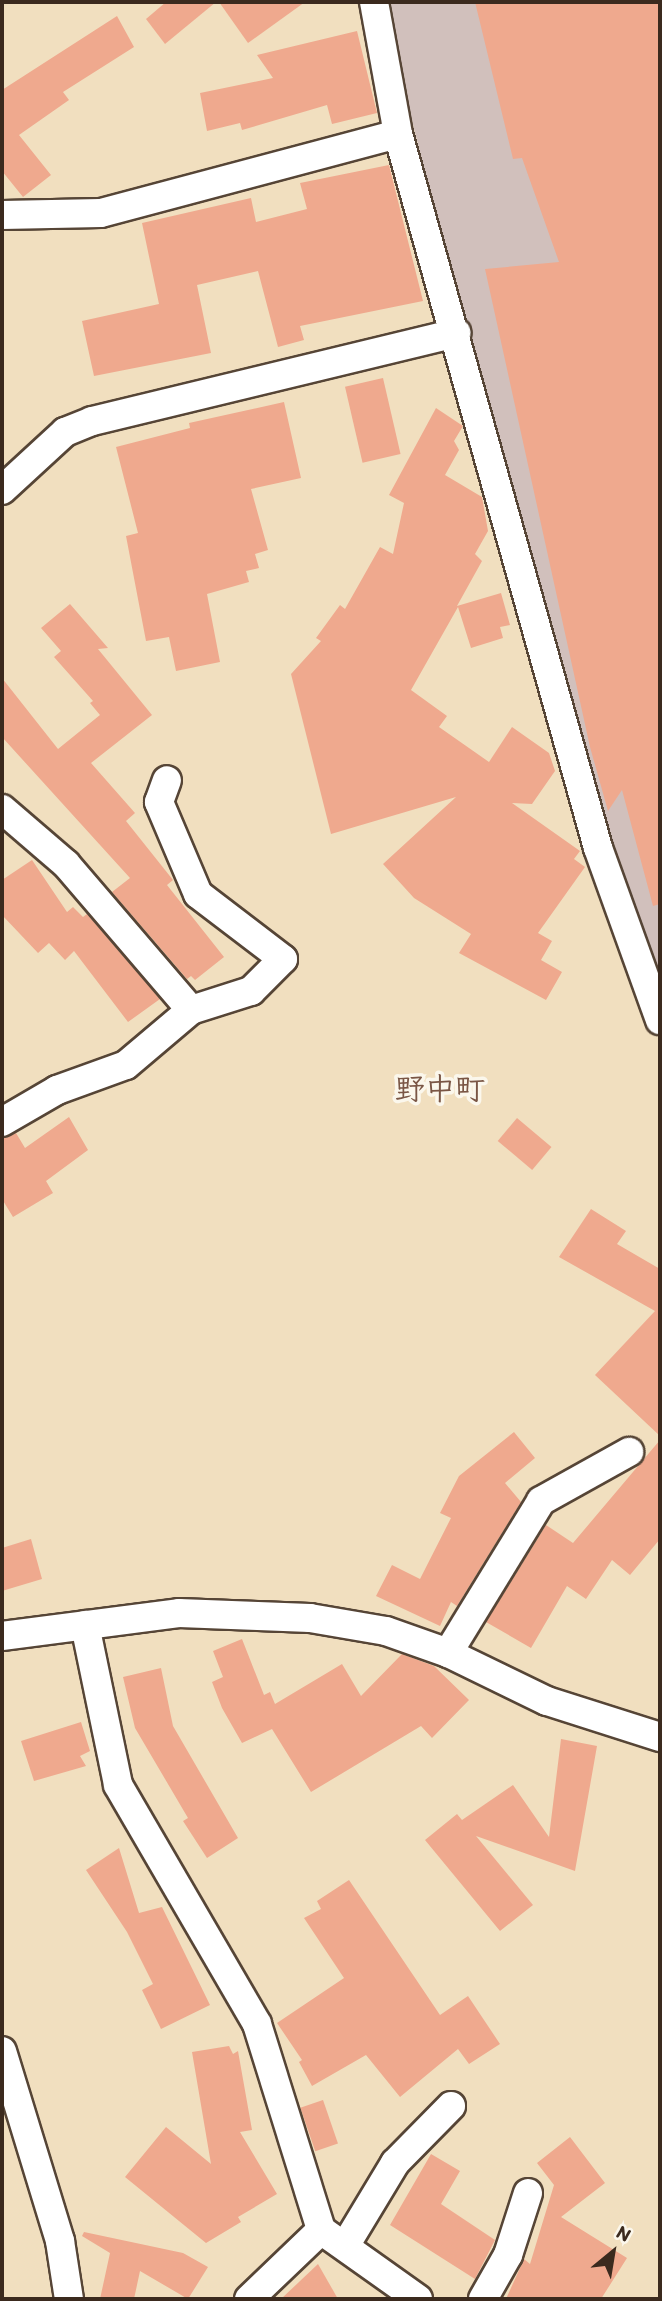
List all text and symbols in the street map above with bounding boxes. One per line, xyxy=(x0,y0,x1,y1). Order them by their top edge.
district label: 野中町 xyxy=(395,1071,485,1107)
north arrow xyxy=(578,2217,648,2287)
text: N xyxy=(612,2220,635,2247)

